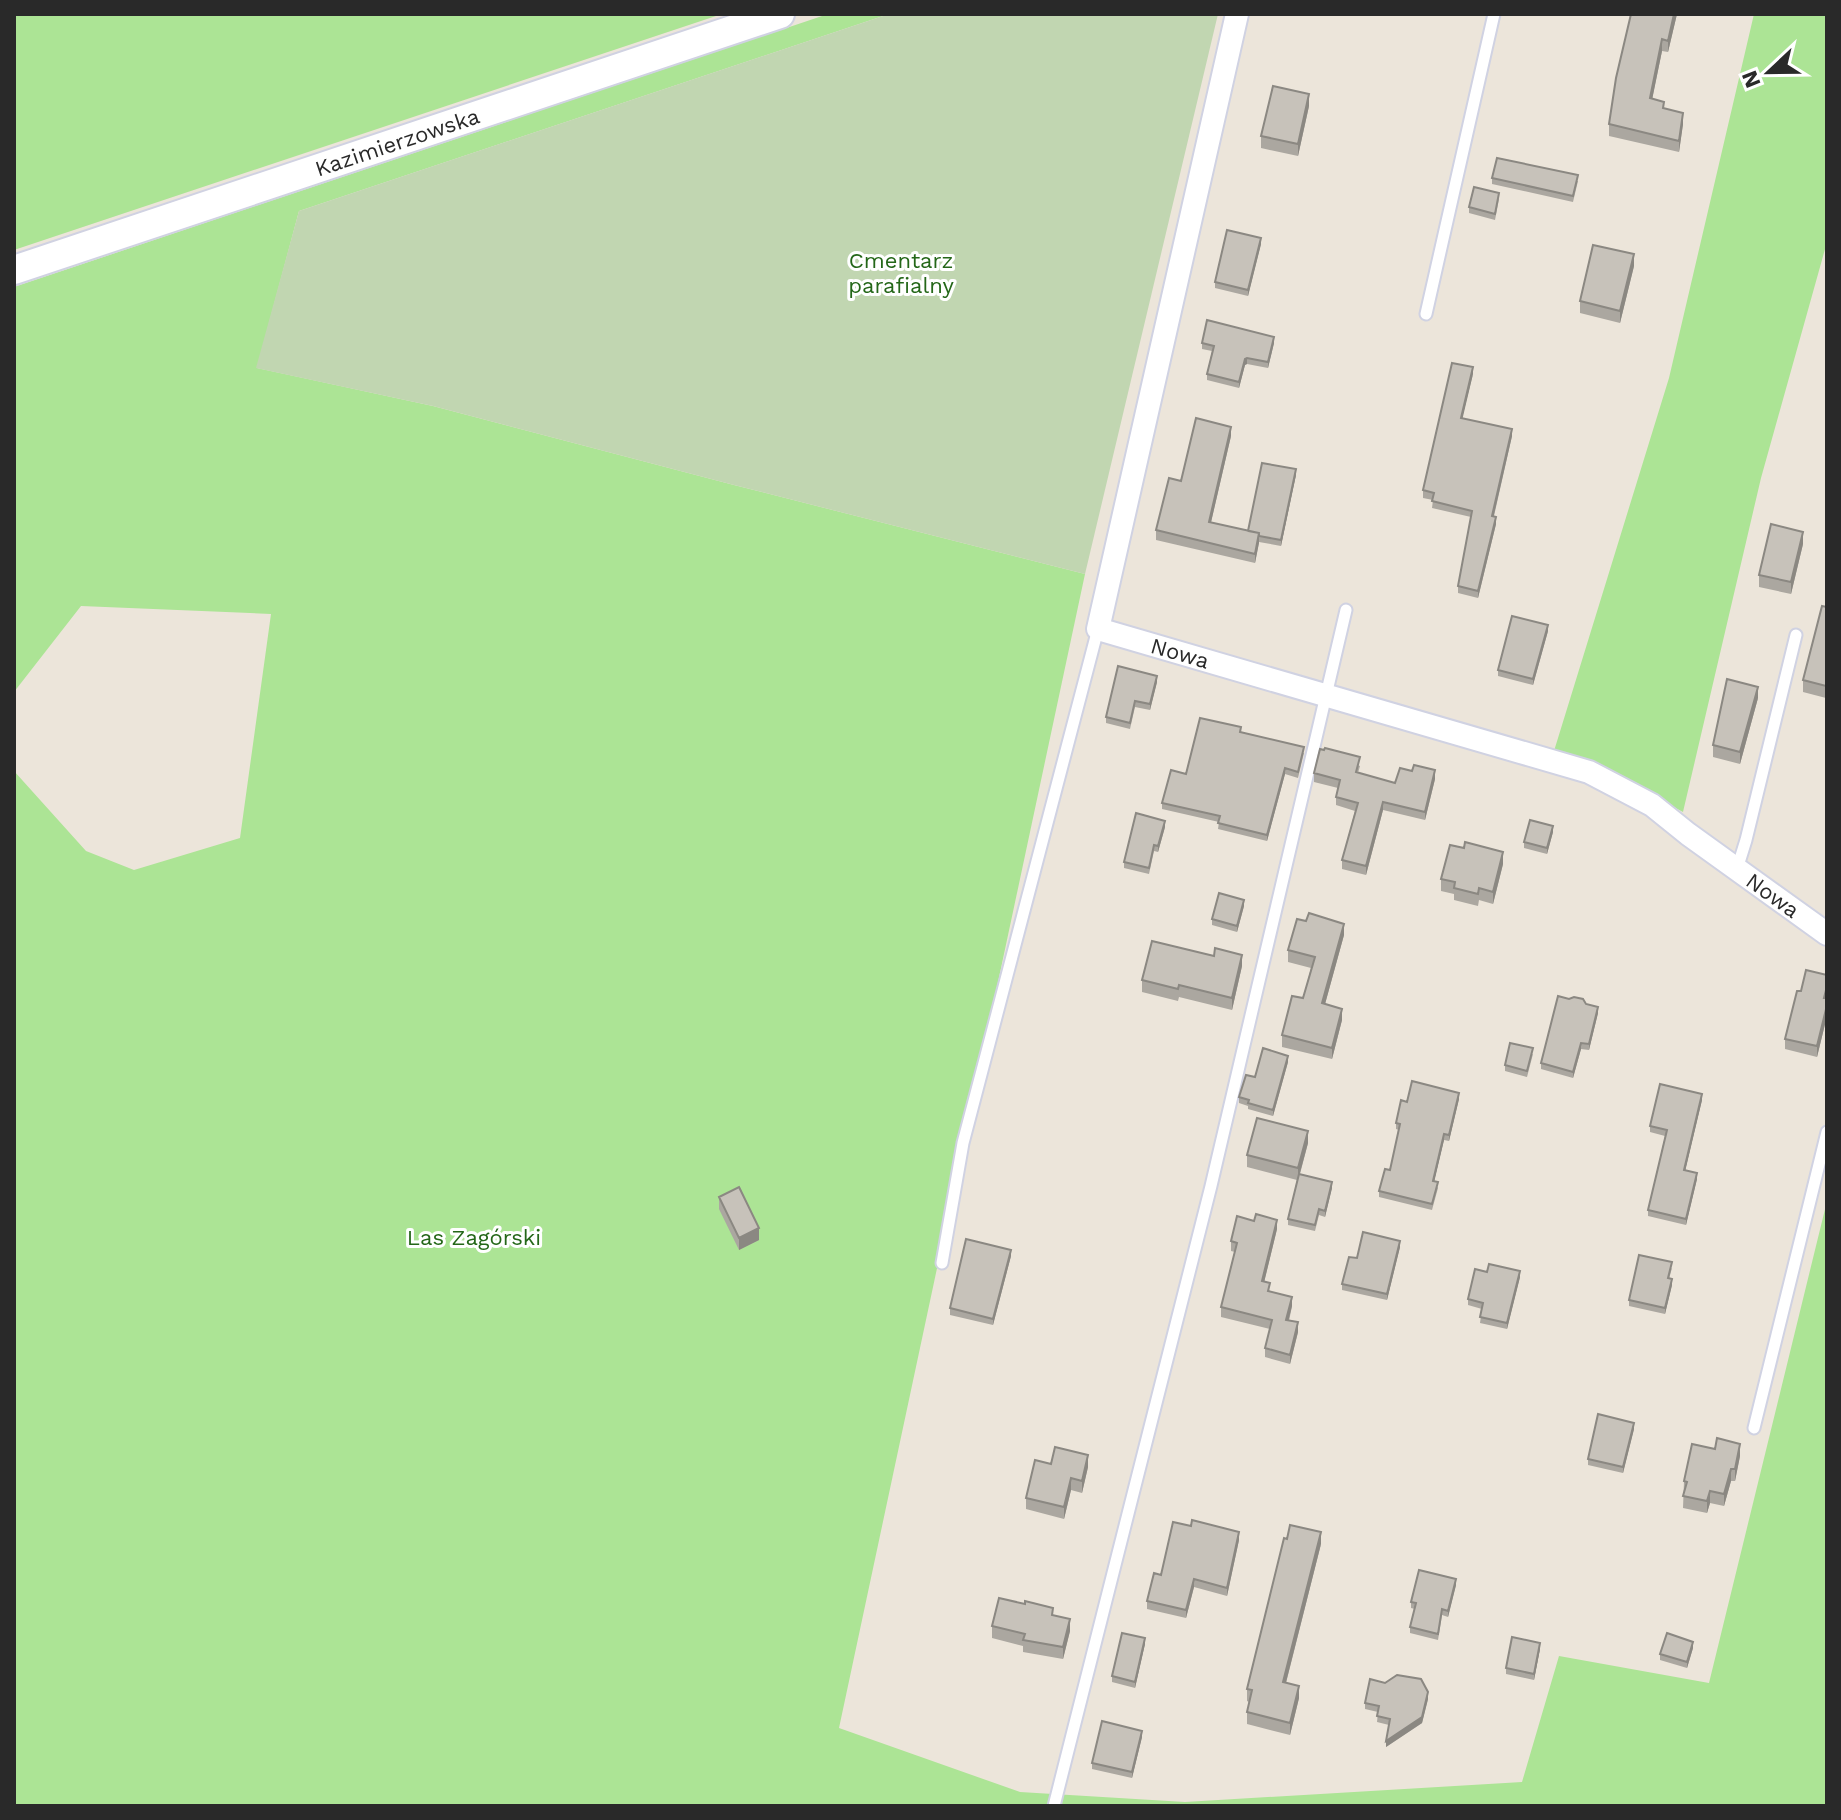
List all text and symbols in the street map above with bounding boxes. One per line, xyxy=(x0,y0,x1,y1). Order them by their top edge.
north arrow xyxy=(1729,32,1809,112)
text: N xyxy=(1736,67,1766,92)
street label: Kazimierzowska xyxy=(312,103,483,181)
park label: Cmentarz parafialny xyxy=(848,248,954,298)
street label: Nowa xyxy=(1148,633,1212,673)
street label: Nowa xyxy=(1742,868,1804,923)
park label: Las Zagórski xyxy=(407,1225,541,1250)

